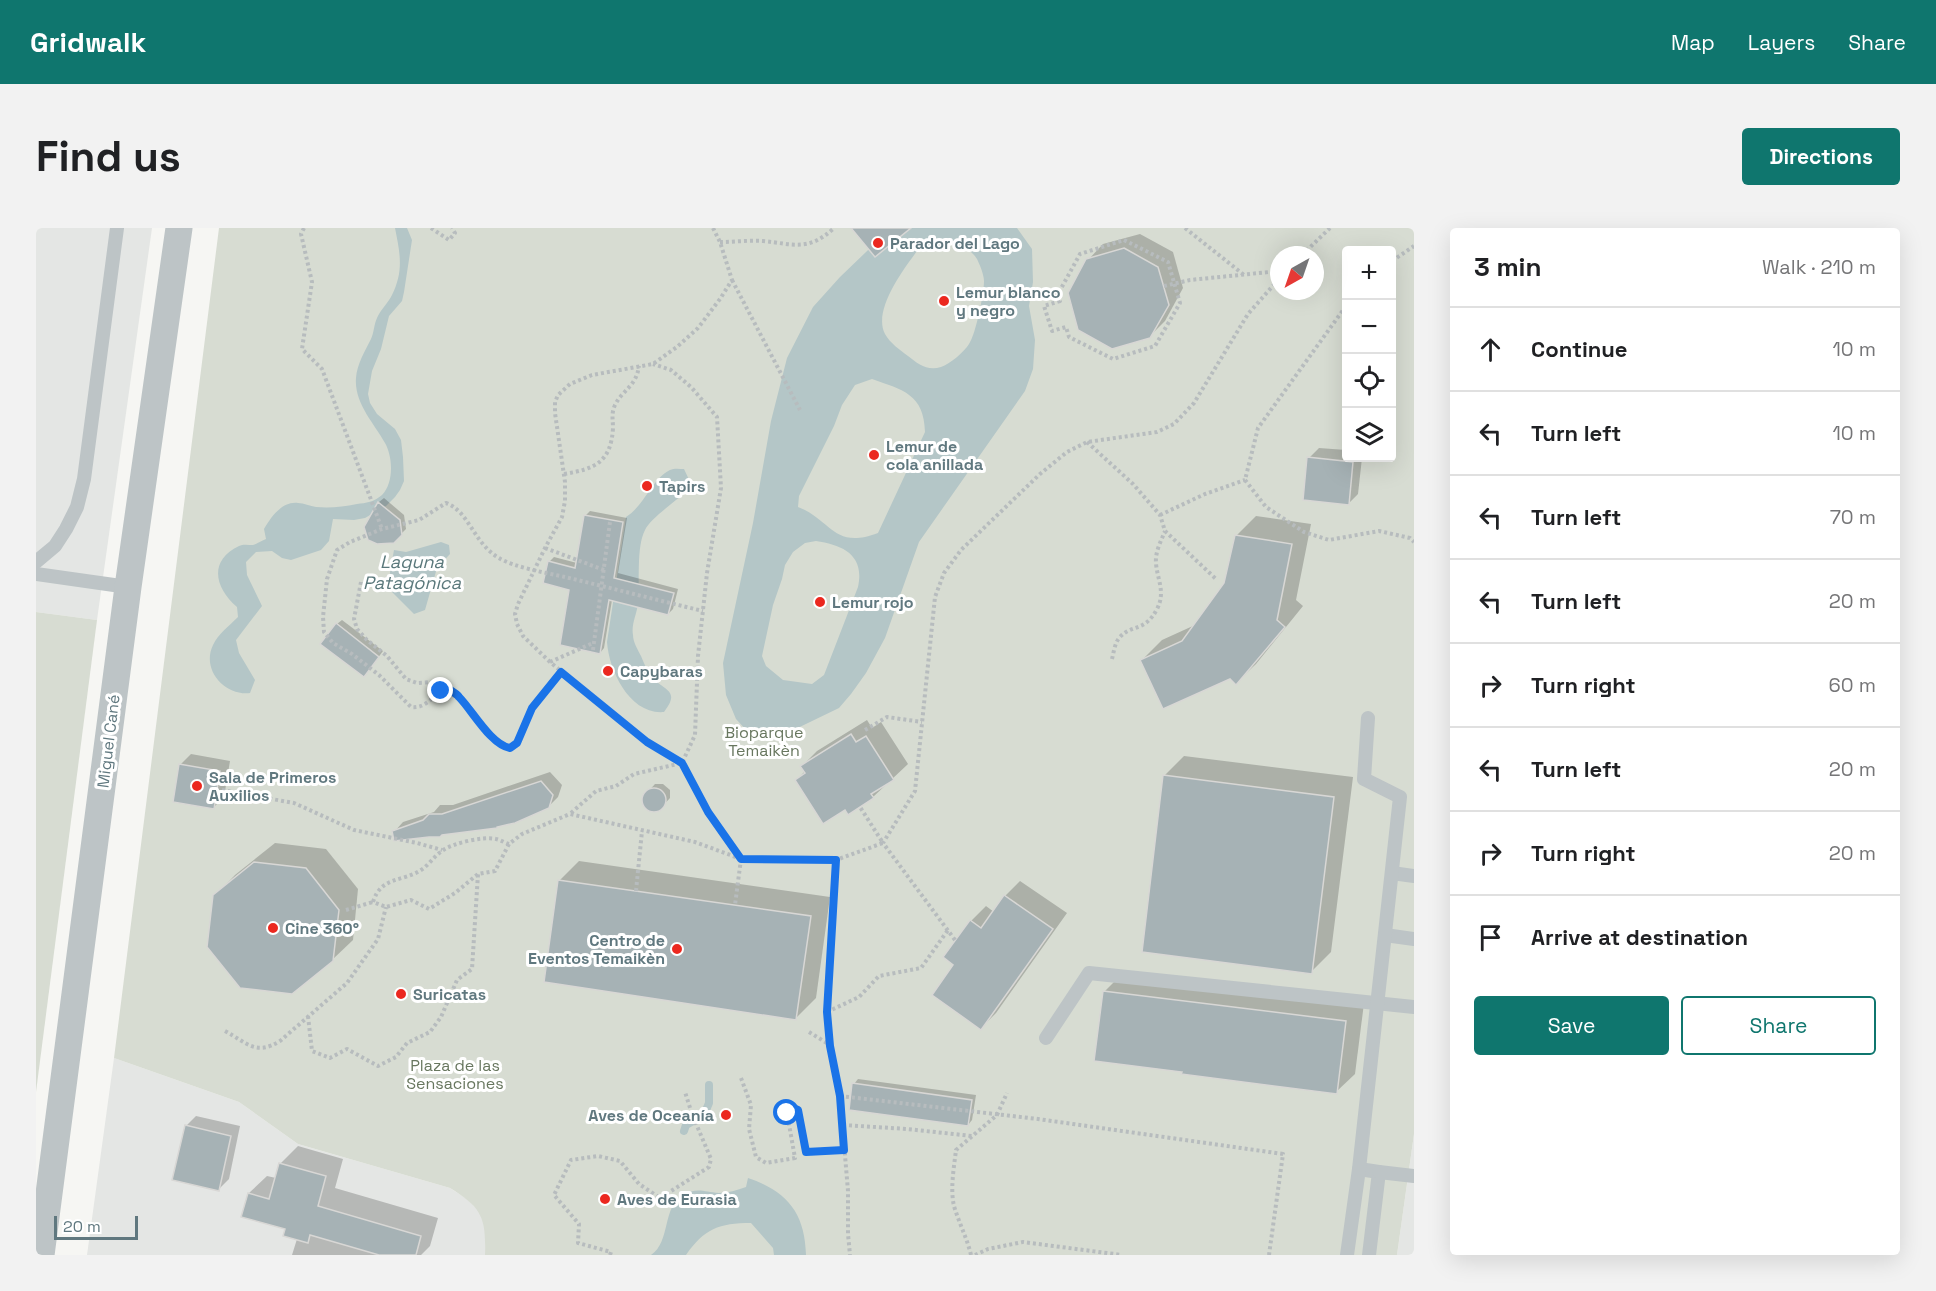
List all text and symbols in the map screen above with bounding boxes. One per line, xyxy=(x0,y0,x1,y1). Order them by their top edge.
text: Gridwalk xyxy=(30,24,146,60)
text: Map xyxy=(1671,29,1715,56)
text: Layers xyxy=(1748,29,1815,56)
text: Share xyxy=(1848,29,1906,56)
button: Directions xyxy=(1742,128,1900,185)
text: Find us xyxy=(36,130,181,183)
place label: Parador del Lago xyxy=(890,233,1020,254)
marker: Parador del Lago xyxy=(871,236,885,250)
north arrow xyxy=(1270,246,1324,300)
map controls xyxy=(1342,246,1396,462)
button: + xyxy=(1342,246,1396,300)
text: 3 min xyxy=(1474,250,1542,284)
text: Walk · 210 m xyxy=(1762,254,1876,280)
place label: Lemur blanco y negro xyxy=(956,282,1061,321)
marker: Lemur blanco y negro xyxy=(937,294,951,308)
button: − xyxy=(1342,300,1396,354)
icon: ahead xyxy=(1474,333,1507,366)
text: Continue xyxy=(1531,335,1627,363)
text: 10 m xyxy=(1832,336,1876,362)
button: locate xyxy=(1342,354,1396,408)
button: layers xyxy=(1342,408,1396,462)
icon: left xyxy=(1474,417,1507,450)
text: Turn left xyxy=(1531,419,1621,447)
text: 10 m xyxy=(1832,420,1876,446)
place label: Lemur de cola anillada xyxy=(886,436,983,475)
marker: Lemur de cola anillada xyxy=(867,448,881,462)
place label: Tapirs xyxy=(659,476,705,497)
marker: Tapirs xyxy=(640,479,654,493)
icon: left xyxy=(1474,501,1507,534)
text: Turn left xyxy=(1531,503,1621,531)
text: 70 m xyxy=(1830,504,1876,530)
water label: Laguna Patagónica xyxy=(363,550,462,594)
icon: left xyxy=(1474,585,1507,618)
text: Turn left xyxy=(1531,587,1621,615)
text: 20 m xyxy=(1829,588,1876,614)
place label: Lemur rojo xyxy=(832,592,914,613)
marker: Lemur rojo xyxy=(813,595,827,609)
place label: Capybaras xyxy=(620,661,703,682)
marker: Capybaras xyxy=(601,664,615,678)
icon: right xyxy=(1474,669,1507,702)
text: Turn right xyxy=(1531,671,1636,699)
text: 60 m xyxy=(1829,672,1876,698)
route end xyxy=(427,677,453,703)
street label: Miguel Cané xyxy=(92,693,125,789)
park label: Bioparque Temaikèn xyxy=(724,722,804,761)
icon: left xyxy=(1474,753,1507,786)
text: Turn left xyxy=(1531,755,1621,783)
text: 20 m xyxy=(1829,756,1876,782)
place label: Sala de Primeros Auxilios xyxy=(209,767,336,806)
marker: Sala de Primeros Auxilios xyxy=(190,779,204,793)
icon: right xyxy=(1474,837,1507,870)
text: Turn right xyxy=(1531,839,1636,867)
text: 20 m xyxy=(1829,840,1876,866)
place label: Cine 360° xyxy=(285,918,359,939)
marker: Cine 360° xyxy=(266,921,280,935)
icon: arrive xyxy=(1474,921,1507,954)
text: Arrive at destination xyxy=(1531,923,1748,951)
place label: Centro de Eventos Temaikèn xyxy=(528,930,665,969)
marker: Centro de Eventos Temaikèn xyxy=(670,942,684,956)
place label: Suricatas xyxy=(413,984,486,1005)
marker: Suricatas xyxy=(394,987,408,1001)
button: Save xyxy=(1474,996,1669,1055)
button: Share xyxy=(1681,996,1876,1055)
park label: Plaza de las Sensaciones xyxy=(406,1055,504,1094)
route start xyxy=(773,1099,799,1125)
place label: Aves de Oceanía xyxy=(588,1105,714,1126)
marker: Aves de Oceanía xyxy=(719,1108,733,1122)
place label: Aves de Eurasia xyxy=(617,1189,737,1210)
marker: Aves de Eurasia xyxy=(598,1192,612,1206)
scale bar xyxy=(54,1213,138,1240)
text: 20 m xyxy=(63,1216,101,1237)

